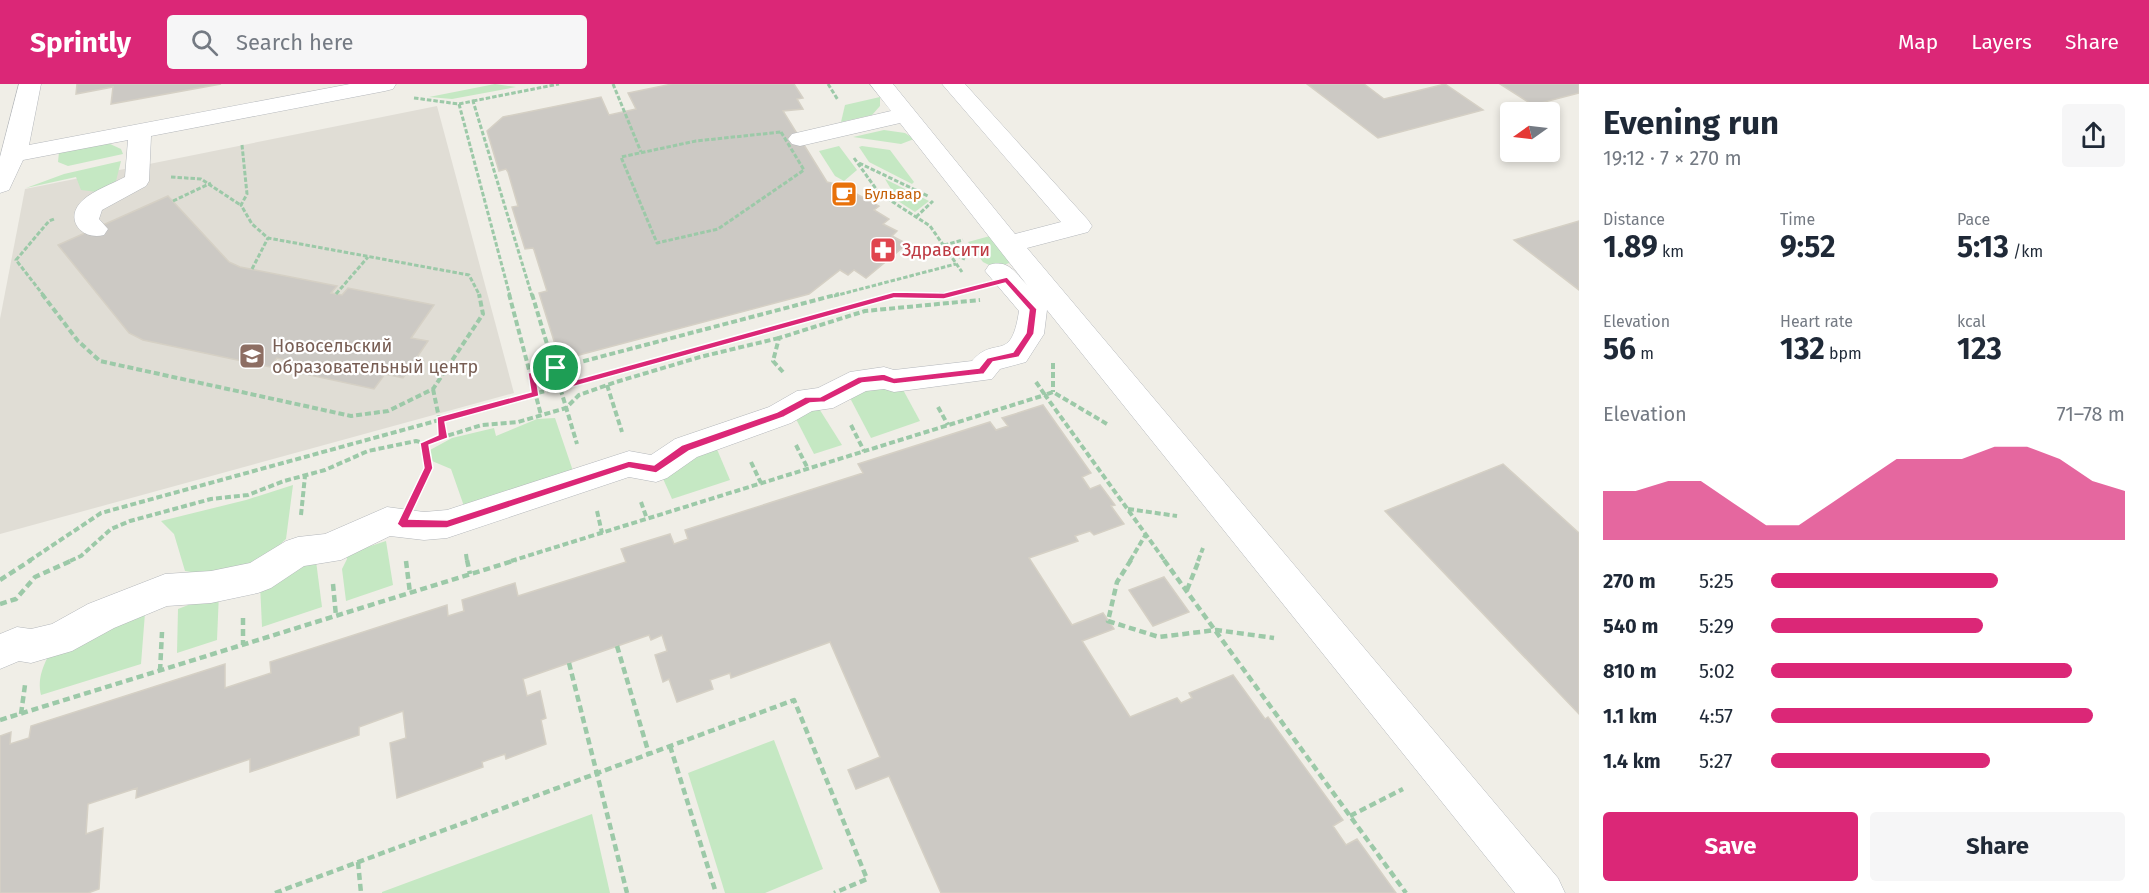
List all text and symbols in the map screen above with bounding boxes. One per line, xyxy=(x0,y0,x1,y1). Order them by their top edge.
search box xyxy=(167,15,587,69)
text: Sprintly xyxy=(30,26,131,59)
icon: search xyxy=(188,26,221,59)
text: Search here xyxy=(236,29,354,56)
text: Map xyxy=(1898,29,1938,55)
text: Layers xyxy=(1971,29,2032,55)
text: Share xyxy=(2065,29,2119,55)
north arrow xyxy=(1500,102,1560,162)
map controls xyxy=(1500,102,1560,162)
text: Evening run xyxy=(1603,103,1779,143)
button: share xyxy=(2062,104,2125,167)
text: 19:12 · 7 × 270 m xyxy=(1603,146,1742,170)
cafe icon: Бульвар xyxy=(829,179,859,209)
place label: Бульвар xyxy=(864,185,922,203)
text: Distance xyxy=(1603,210,1665,229)
text: Time xyxy=(1780,210,1815,229)
text: Pace xyxy=(1957,210,1990,229)
text: 1.89 xyxy=(1603,229,1658,265)
text: 9:52 xyxy=(1780,229,1835,265)
text: 5:13 xyxy=(1957,229,2009,265)
pharmacy icon: Здравсити xyxy=(868,235,898,265)
place label: Здравсити xyxy=(902,239,990,261)
text: km xyxy=(1658,242,1684,261)
text: /km xyxy=(2009,242,2043,261)
text: Elevation xyxy=(1603,312,1670,331)
text: Heart rate xyxy=(1780,312,1853,331)
text: kcal xyxy=(1957,312,1986,331)
text: 56 xyxy=(1603,331,1636,367)
text: 132 xyxy=(1780,331,1825,367)
text: 123 xyxy=(1957,331,2002,367)
place label: Новосельский образовательный центр xyxy=(272,335,478,378)
school or university icon: Новосельский образовательный центр xyxy=(237,341,267,371)
pin xyxy=(530,342,581,393)
text: m xyxy=(1636,344,1654,363)
text: bpm xyxy=(1825,344,1862,363)
icon: arrive xyxy=(539,351,572,384)
text: Elevation xyxy=(1603,402,1687,426)
text: 71–78 m xyxy=(2057,402,2125,426)
text: 270 m xyxy=(1603,569,1656,593)
text: 5:25 xyxy=(1699,569,1734,593)
text: 540 m xyxy=(1603,614,1658,638)
text: 5:29 xyxy=(1699,614,1734,638)
text: 810 m xyxy=(1603,659,1657,683)
text: 5:02 xyxy=(1699,659,1735,683)
text: 1.1 km xyxy=(1603,704,1657,728)
text: 4:57 xyxy=(1699,704,1733,728)
text: 1.4 km xyxy=(1603,749,1661,773)
text: 5:27 xyxy=(1699,749,1732,773)
button: Save xyxy=(1603,812,1858,881)
button: Share xyxy=(1870,812,2125,881)

